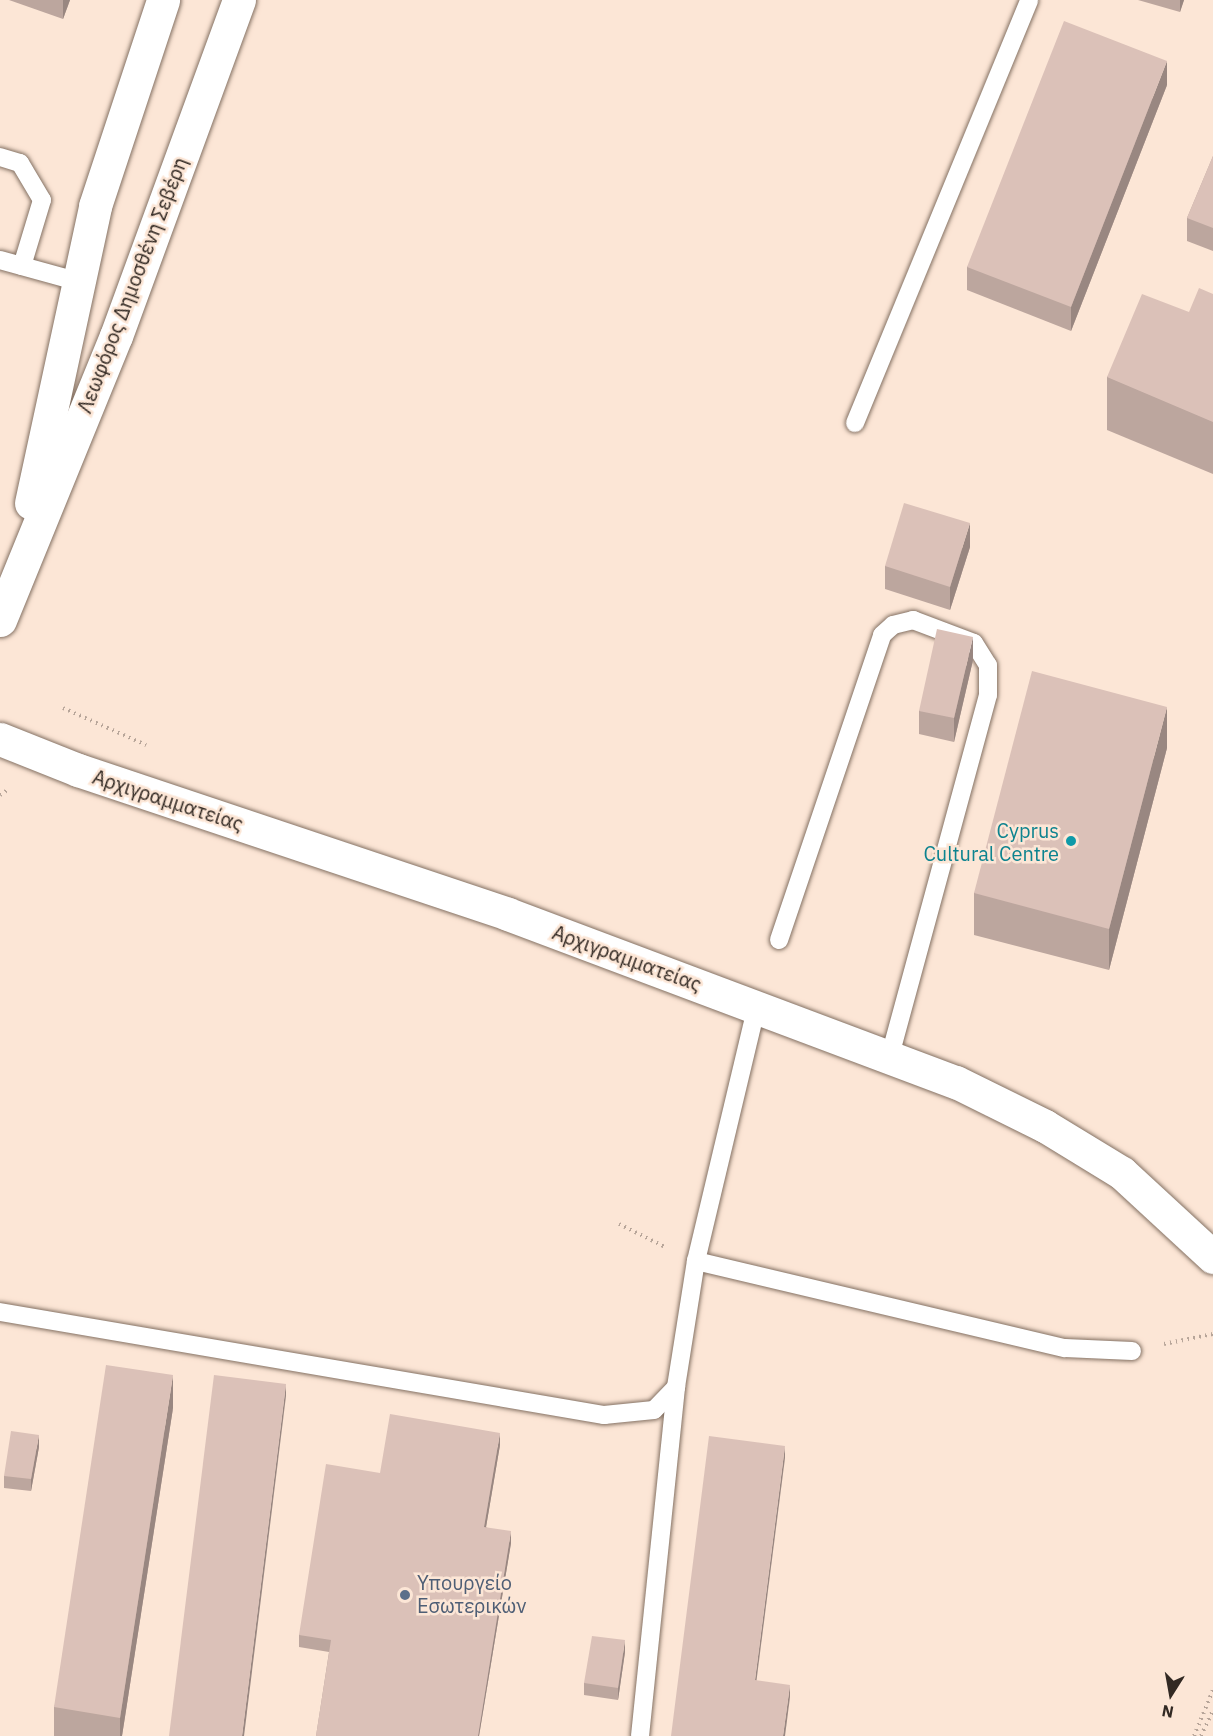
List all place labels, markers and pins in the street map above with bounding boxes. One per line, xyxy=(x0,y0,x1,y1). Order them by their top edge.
place label: Cyprus Cultural Centre xyxy=(923,818,1059,865)
marker: Cyprus Cultural Centre xyxy=(1064,834,1078,848)
place label: Υπουργείο Εσωτερικών xyxy=(417,1571,526,1618)
marker: Υπουργείο Εσωτερικών xyxy=(398,1588,412,1602)

